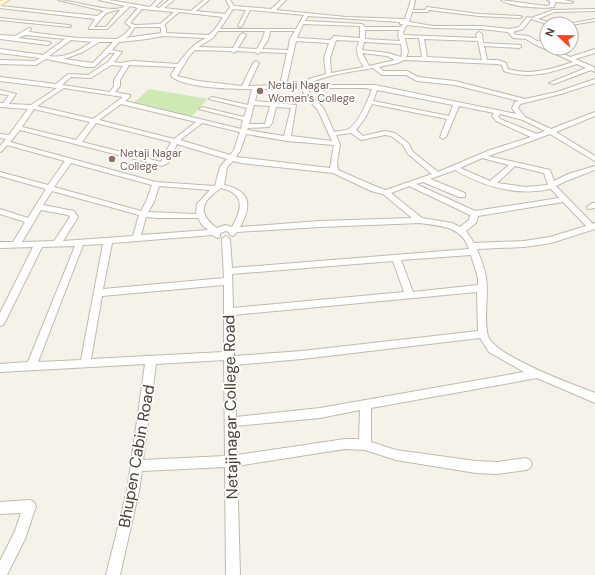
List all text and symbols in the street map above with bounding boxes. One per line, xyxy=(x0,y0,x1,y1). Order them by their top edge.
north arrow xyxy=(539,16,579,56)
text: N xyxy=(542,26,558,39)
place label: Netaji Nagar Women’s College xyxy=(268,78,355,105)
marker: Netaji Nagar Women’s College xyxy=(255,86,265,96)
place label: Netaji Nagar College xyxy=(120,146,182,173)
marker: Netaji Nagar College xyxy=(107,154,117,164)
street label: Netajinagar College Road xyxy=(218,315,243,499)
street label: Bhupen Cabin Road xyxy=(114,383,159,529)

